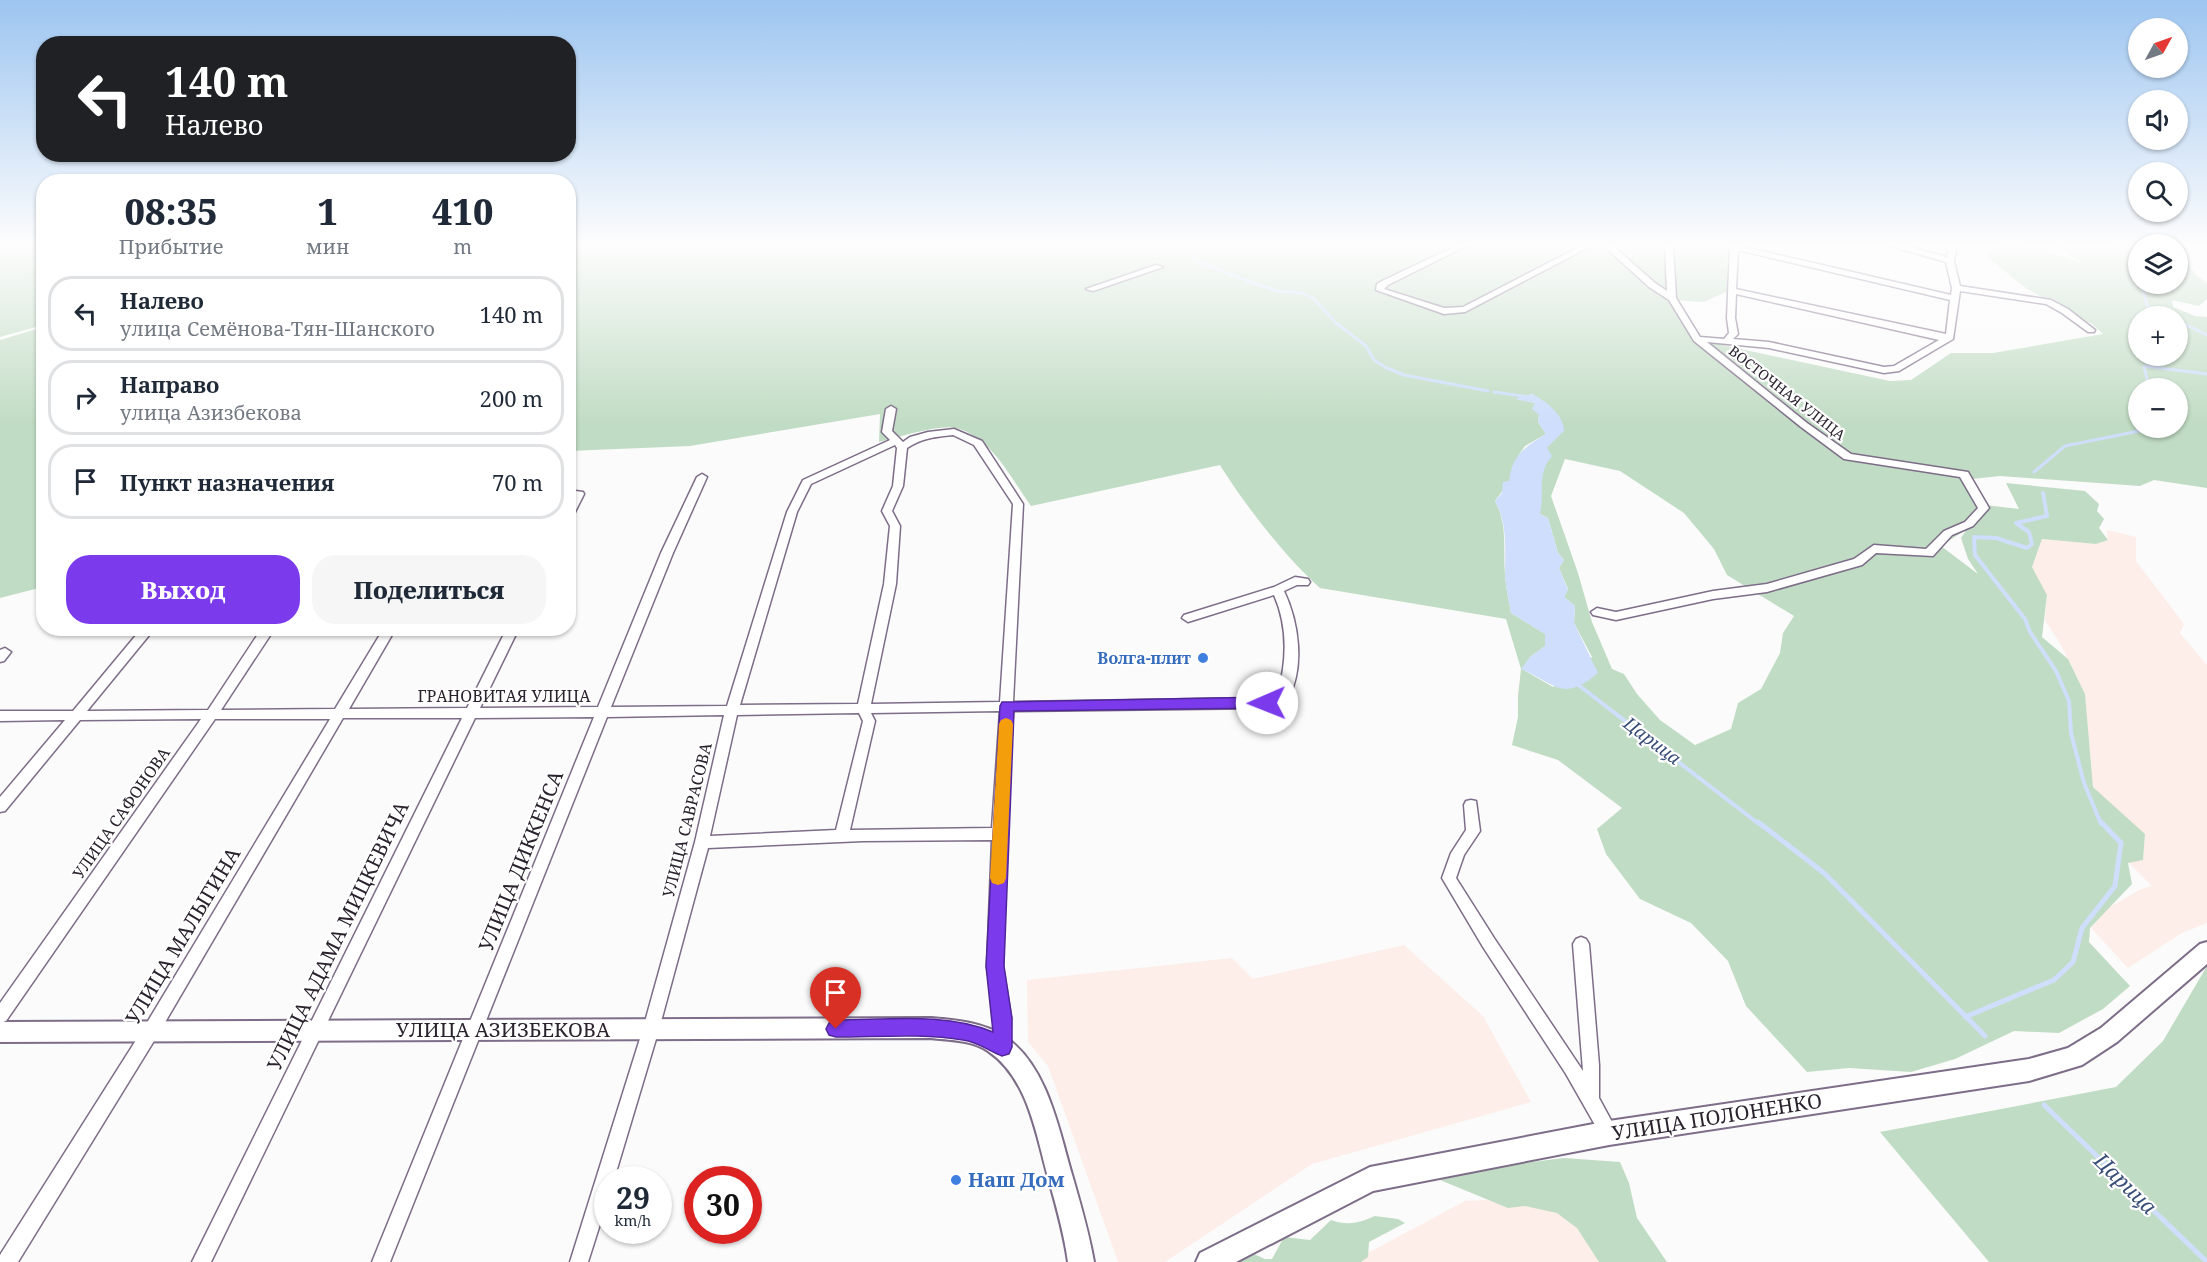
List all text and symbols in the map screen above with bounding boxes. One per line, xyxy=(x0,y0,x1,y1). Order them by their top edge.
north arrow xyxy=(2128,18,2188,78)
map controls xyxy=(2128,18,2188,438)
text: 140 m xyxy=(165,52,289,109)
icon: left xyxy=(66,60,144,138)
button: sound xyxy=(2128,90,2188,150)
text: Налево xyxy=(165,106,263,143)
button: search xyxy=(2128,162,2188,222)
text: 08:35 xyxy=(125,187,217,236)
text: 1 xyxy=(318,187,338,236)
text: 410 xyxy=(432,187,493,236)
text: Прибытие xyxy=(119,233,223,260)
text: мин xyxy=(306,233,349,260)
text: m xyxy=(453,233,472,260)
button: layers xyxy=(2128,234,2188,294)
text: Налево xyxy=(120,285,204,315)
icon: left xyxy=(69,297,102,330)
text: 140 m xyxy=(480,299,543,329)
button: + xyxy=(2128,306,2188,366)
text: улица Семёнова-Тян-Шанского xyxy=(120,315,435,342)
street label: ВОСТОЧНАЯ УЛИЦА xyxy=(1725,341,1850,444)
text: Направо xyxy=(120,369,219,399)
button: − xyxy=(2128,378,2188,438)
icon: right xyxy=(69,381,102,414)
text: 200 m xyxy=(480,383,543,413)
text: улица Азизбекова xyxy=(120,399,302,426)
icon: arrive xyxy=(69,465,102,498)
text: Пункт назначения xyxy=(120,467,334,497)
text: 70 m xyxy=(492,467,543,497)
button: Выход xyxy=(66,555,300,624)
button: Поделиться xyxy=(312,555,546,624)
place label: Волга-плит xyxy=(1097,647,1191,669)
marker: Волга-плит xyxy=(1196,651,1210,665)
position arrow xyxy=(1235,671,1299,735)
street label: ГРАНОВИТАЯ УЛИЦА xyxy=(418,685,591,707)
water label: Царица xyxy=(1618,710,1686,770)
street label: УЛИЦА САВРАСОВА xyxy=(657,739,717,900)
street label: УЛИЦА САФОНОВА xyxy=(67,742,175,883)
street label: УЛИЦА ДИККЕНСА xyxy=(472,766,570,955)
street label: УЛИЦА АДАМА МИЦКЕВИЧА xyxy=(260,796,415,1075)
street label: УЛИЦА МАЛЫГИНА xyxy=(119,841,247,1029)
pin xyxy=(810,967,861,1029)
icon: arrive xyxy=(819,976,852,1009)
street label: УЛИЦА АЗИЗБЕКОВА xyxy=(396,1016,611,1043)
street label: УЛИЦА ПОЛОНЕНКО xyxy=(1610,1087,1824,1146)
water label: Царица xyxy=(2088,1146,2163,1220)
speed limit sign: 30 xyxy=(684,1166,762,1244)
place label: Наш Дом xyxy=(968,1166,1064,1193)
marker: Наш Дом xyxy=(949,1173,963,1187)
text: 29 xyxy=(616,1177,650,1218)
text: km/h xyxy=(615,1210,651,1230)

